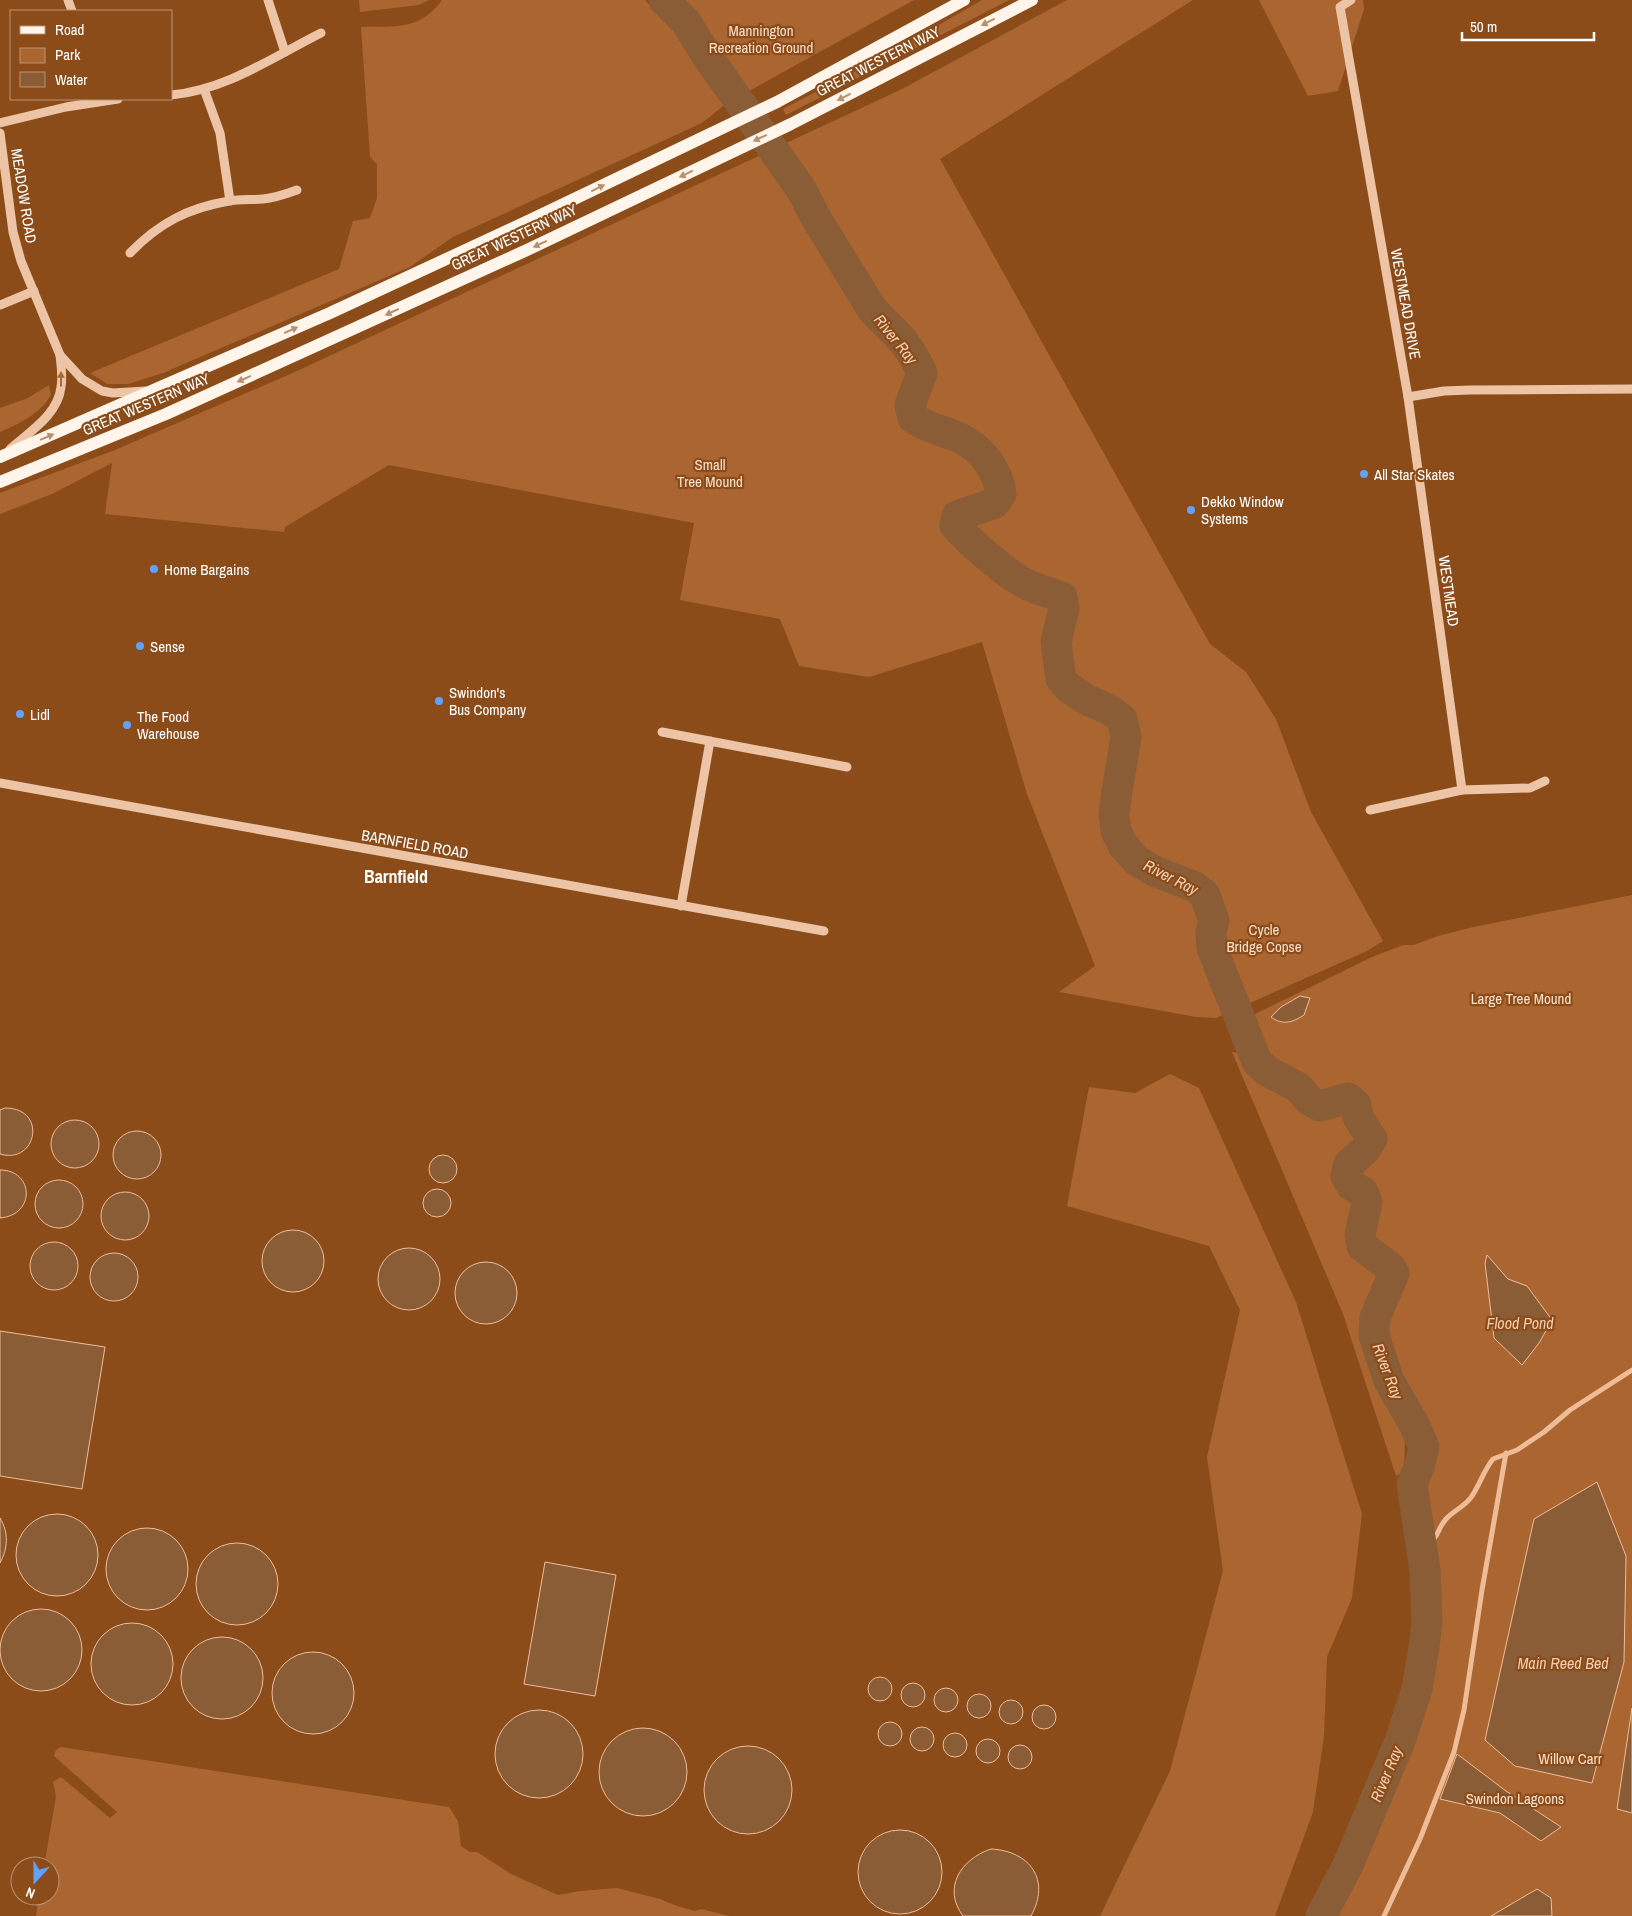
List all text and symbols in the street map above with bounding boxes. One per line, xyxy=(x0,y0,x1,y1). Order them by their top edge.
legend xyxy=(10,10,172,100)
scale bar xyxy=(1462,10,1594,42)
text: 50 m xyxy=(1470,16,1497,37)
one-way arrow xyxy=(982,18,995,27)
text: Road xyxy=(55,19,84,40)
park label: Mannington Recreation Ground xyxy=(709,20,813,58)
street label: GREAT WESTERN WAY xyxy=(813,20,944,101)
text: Park xyxy=(55,44,81,65)
text: Water xyxy=(55,69,87,90)
one-way arrow xyxy=(837,93,851,101)
one-way arrow xyxy=(753,134,767,142)
street label: MEADOW ROAD xyxy=(6,147,42,245)
one-way arrow xyxy=(679,170,693,178)
one-way arrow xyxy=(590,184,605,192)
street label: GREAT WESTERN WAY xyxy=(448,198,581,275)
one-way arrow xyxy=(533,240,547,248)
street label: WESTMEAD DRIVE xyxy=(1386,247,1426,361)
one-way arrow xyxy=(385,308,399,316)
water label: River Ray xyxy=(869,309,924,370)
one-way arrow xyxy=(284,326,298,334)
street label: GREAT WESTERN WAY xyxy=(79,367,214,440)
one-way arrow xyxy=(57,371,65,387)
one-way arrow xyxy=(237,375,251,383)
one-way arrow xyxy=(39,433,54,441)
park label: Small Tree Mound xyxy=(677,454,743,492)
place label: All Star Skates xyxy=(1373,464,1455,485)
marker: All Star Skates xyxy=(1358,468,1370,480)
place label: Dekko Window Systems xyxy=(1201,491,1284,529)
marker: Dekko Window Systems xyxy=(1185,504,1197,516)
street label: WESTMEAD xyxy=(1434,554,1464,628)
place label: Home Bargains xyxy=(164,559,249,580)
marker: Home Bargains xyxy=(148,563,160,575)
place label: Sense xyxy=(150,636,185,657)
marker: Sense xyxy=(134,640,146,652)
place label: Swindon's Bus Company xyxy=(449,682,527,720)
marker: Swindon's Bus Company xyxy=(433,695,445,707)
place label: Lidl xyxy=(30,704,50,725)
place label: The Food Warehouse xyxy=(137,706,200,744)
marker: Lidl xyxy=(14,708,26,720)
marker: The Food Warehouse xyxy=(121,719,133,731)
street label: BARNFIELD ROAD xyxy=(360,824,470,864)
water label: River Ray xyxy=(1140,854,1203,901)
district label: Barnfield xyxy=(364,864,428,889)
park label: Cycle Bridge Copse xyxy=(1226,919,1302,957)
park label: Large Tree Mound xyxy=(1471,988,1571,1009)
water label: Flood Pond xyxy=(1486,1312,1554,1334)
water label: River Ray xyxy=(1367,1340,1409,1404)
water label: Main Reed Bed xyxy=(1517,1652,1609,1674)
water label: River Ray xyxy=(1364,1742,1408,1805)
park label: Willow Carr xyxy=(1538,1748,1602,1769)
park label: Swindon Lagoons xyxy=(1466,1788,1564,1809)
north arrow xyxy=(10,1856,60,1906)
text: N xyxy=(23,1883,37,1903)

